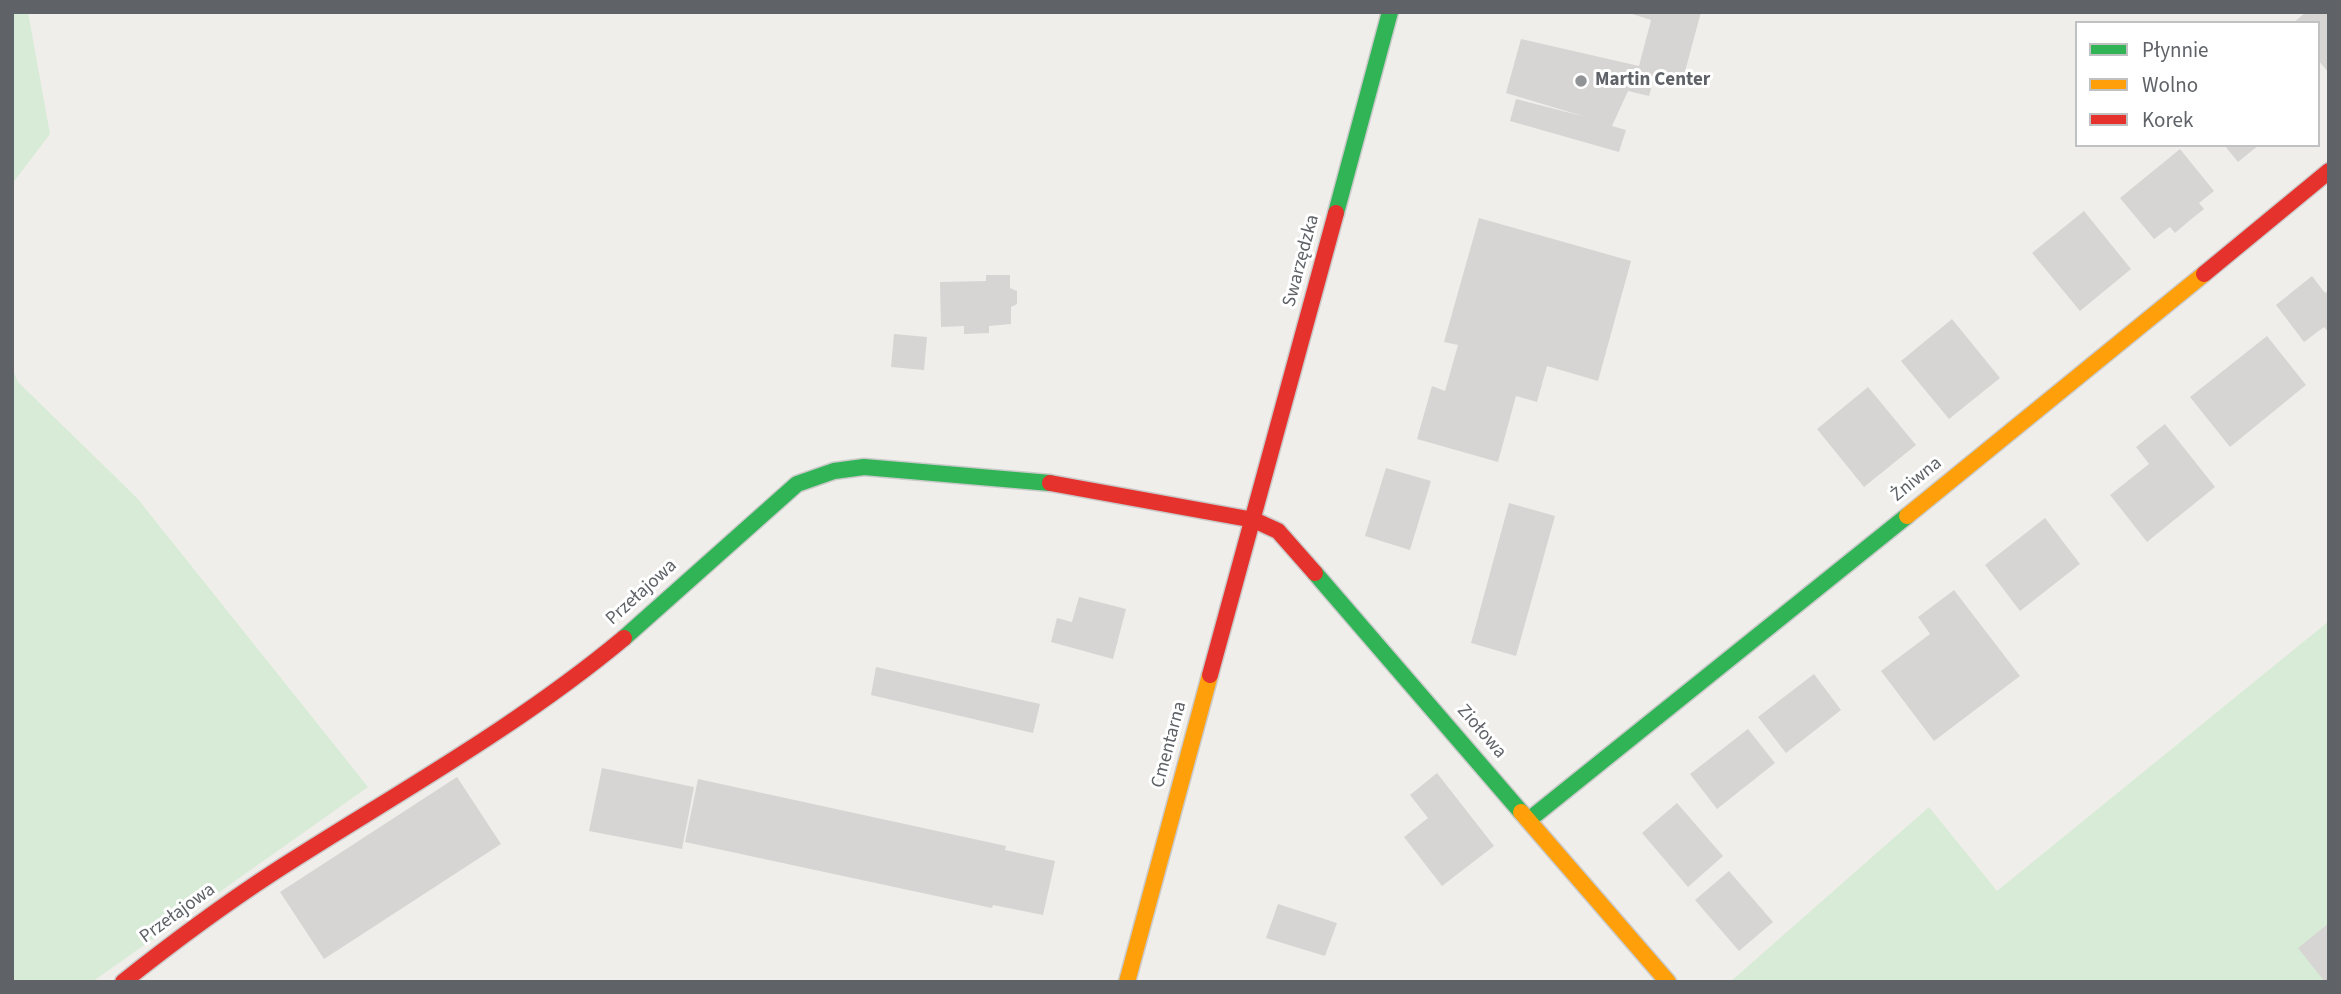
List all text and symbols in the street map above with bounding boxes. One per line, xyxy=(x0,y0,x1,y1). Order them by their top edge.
legend xyxy=(2075,21,2320,147)
text: Płynnie xyxy=(2142,35,2209,65)
place label: Martin Center xyxy=(1595,70,1710,92)
text: Wolno xyxy=(2142,70,2198,100)
marker: Martin Center xyxy=(1573,73,1589,89)
text: Korek xyxy=(2142,105,2193,135)
street label: Swarzędzka xyxy=(1279,212,1325,310)
street label: Żniwna xyxy=(1887,453,1947,507)
street label: Przełajowa xyxy=(602,555,682,631)
street label: Cmentarna xyxy=(1148,699,1192,791)
street label: Ziołowa xyxy=(1451,700,1511,764)
street label: Przełajowa xyxy=(136,879,220,949)

